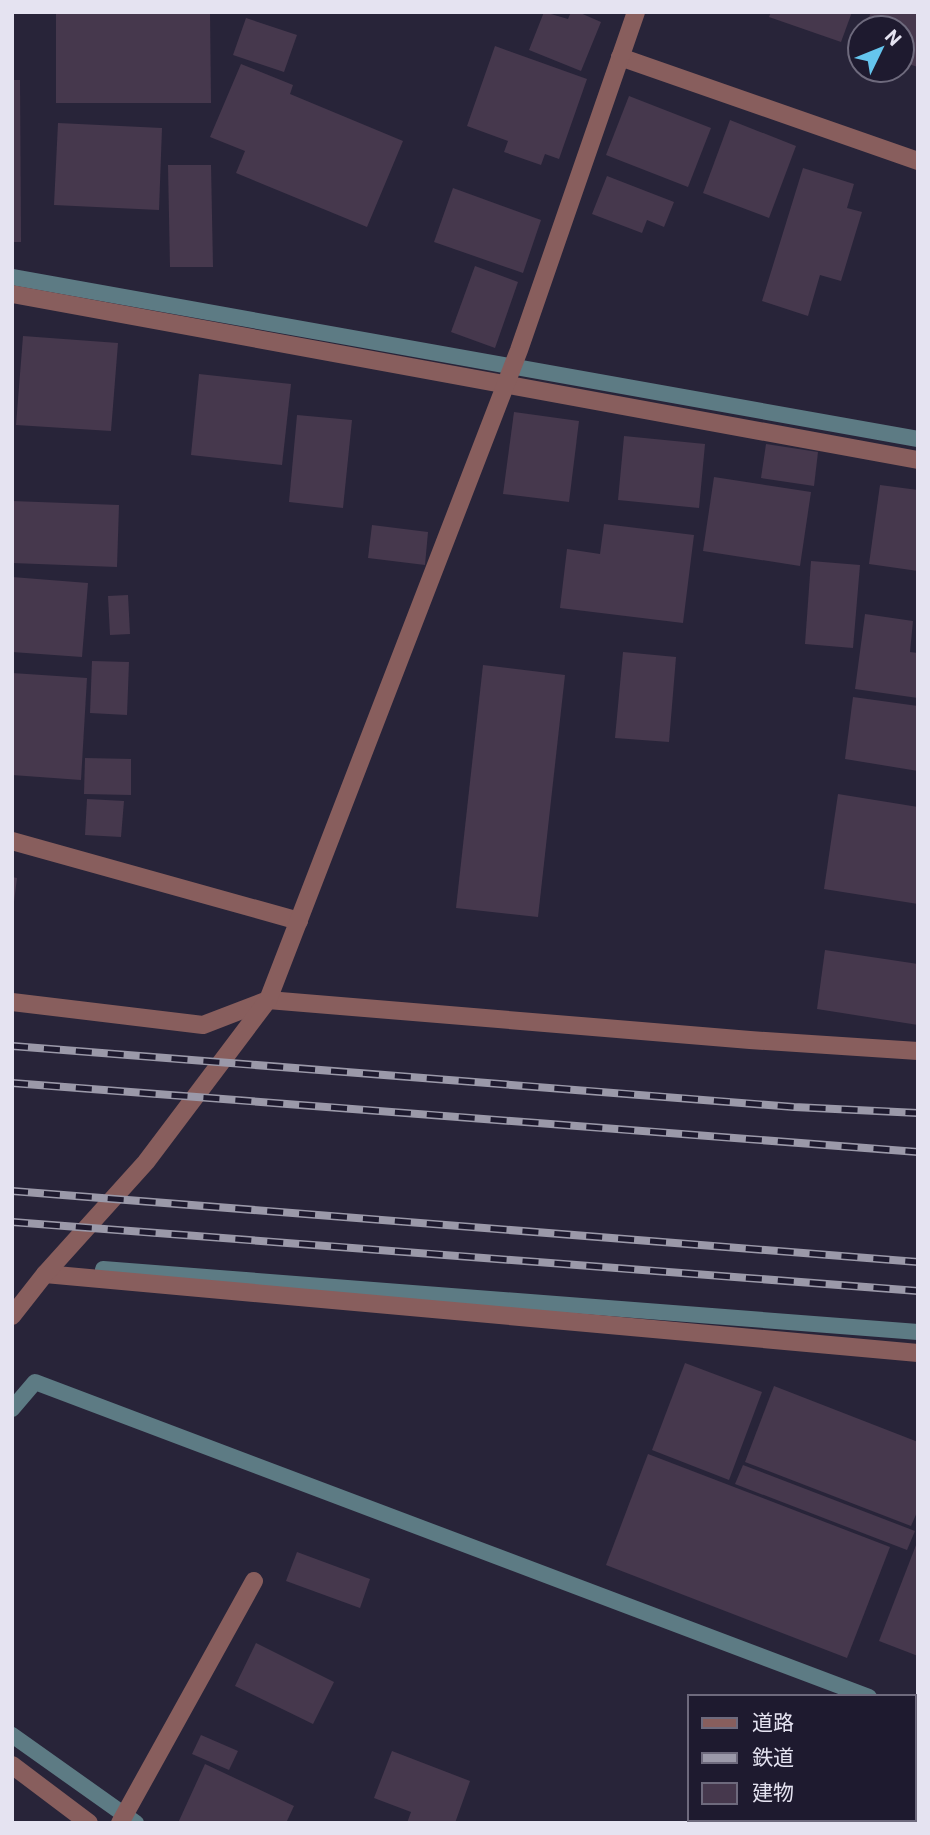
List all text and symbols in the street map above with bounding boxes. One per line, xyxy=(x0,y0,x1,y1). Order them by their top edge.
north arrow xyxy=(846,14,916,84)
text: N xyxy=(880,25,906,50)
legend xyxy=(688,1695,916,1821)
text: 道路 xyxy=(752,1711,794,1735)
text: 鉄道 xyxy=(752,1746,794,1770)
text: 建物 xyxy=(752,1781,794,1805)

